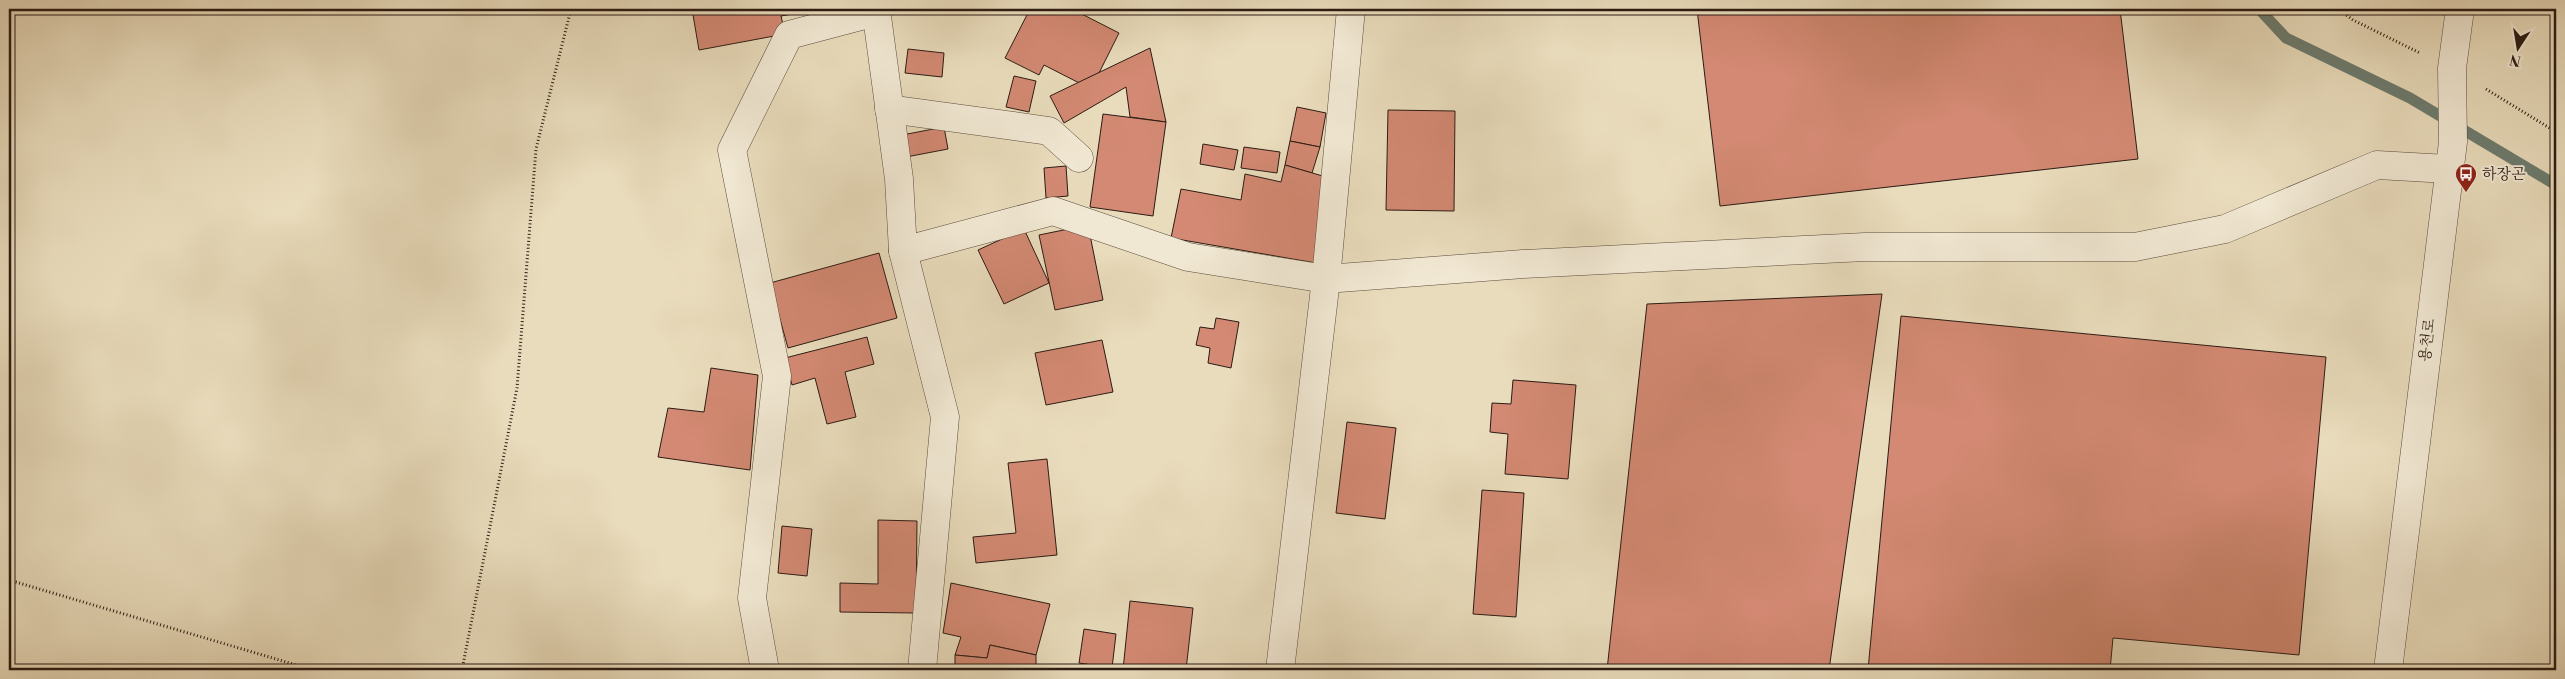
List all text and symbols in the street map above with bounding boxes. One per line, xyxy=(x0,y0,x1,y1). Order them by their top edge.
north arrow xyxy=(2492,22,2542,72)
text: N xyxy=(2508,50,2523,70)
bus stop icon: 하장곤 xyxy=(2454,162,2478,193)
place label: 하장곤 xyxy=(2482,165,2526,184)
street label: 용천로 xyxy=(2415,317,2440,363)

